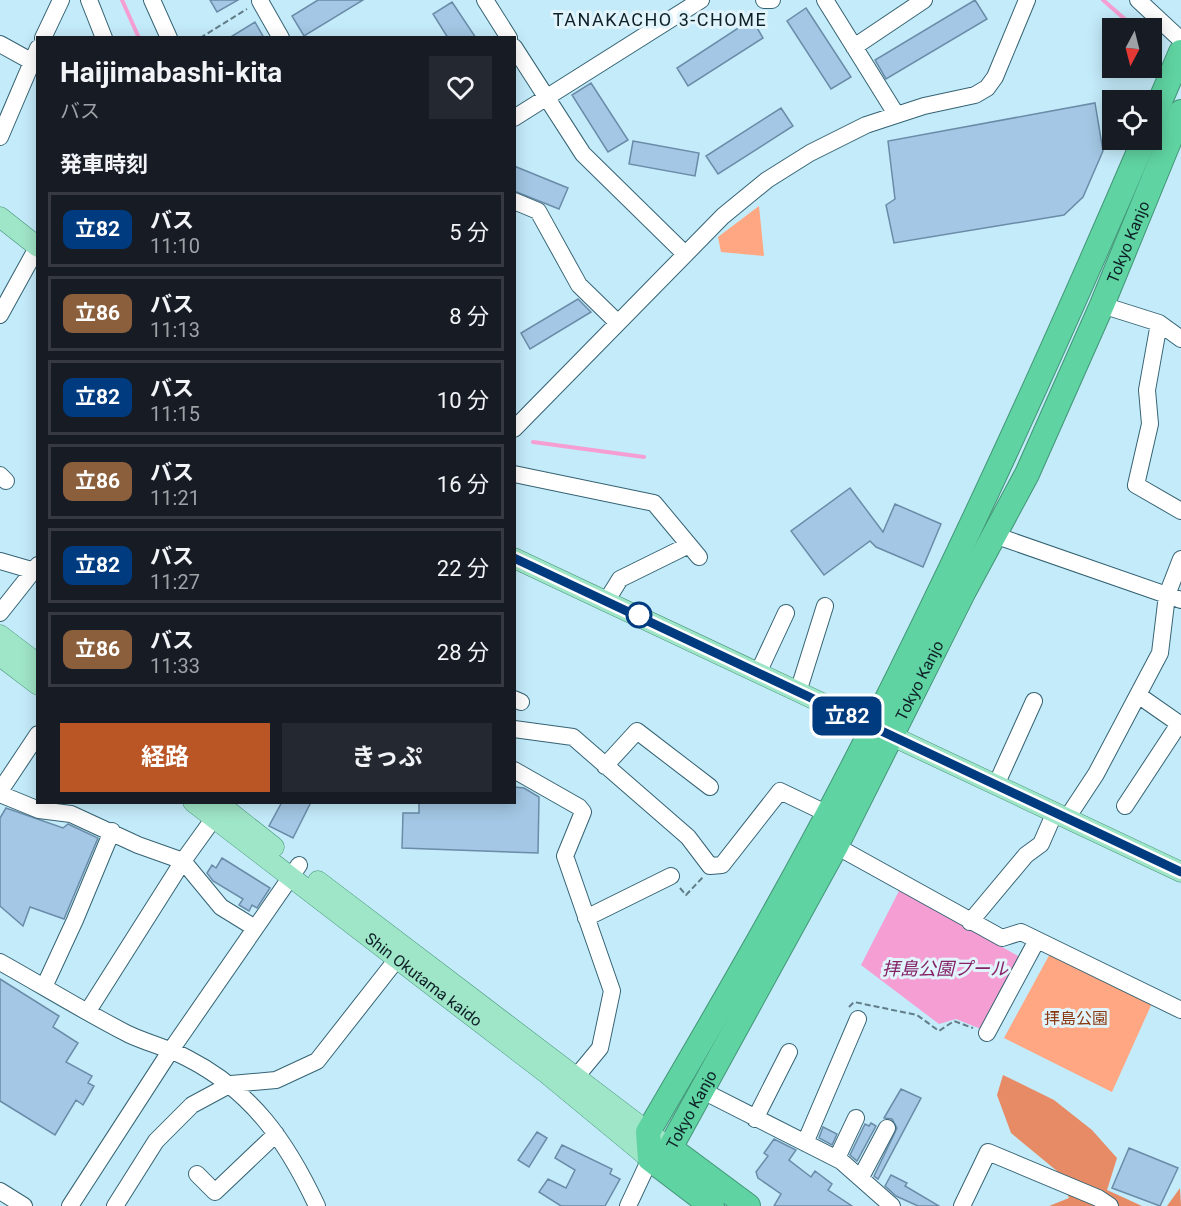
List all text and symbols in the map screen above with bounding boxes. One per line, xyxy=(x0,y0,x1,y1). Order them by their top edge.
district label: TANAKACHO 3-CHOME xyxy=(553,9,767,30)
north arrow xyxy=(1102,18,1162,78)
map controls xyxy=(1102,18,1162,150)
text: Haijimabashi-kita xyxy=(60,56,282,89)
button: heart xyxy=(429,56,492,119)
button: locate xyxy=(1102,90,1162,150)
text: バス xyxy=(60,99,100,123)
text: 発車時刻 xyxy=(60,152,148,177)
street label: Tokyo Kanjo xyxy=(1103,198,1154,286)
text: バス xyxy=(150,208,194,233)
text: 立82 xyxy=(75,217,120,241)
text: 5 分 xyxy=(449,220,489,245)
text: 11:10 xyxy=(150,234,200,258)
text: バス xyxy=(150,292,194,317)
text: 立86 xyxy=(75,301,120,325)
text: 8 分 xyxy=(449,304,489,329)
text: 11:13 xyxy=(150,318,200,342)
text: バス xyxy=(150,376,194,401)
text: 立82 xyxy=(75,385,120,409)
text: 10 分 xyxy=(437,388,489,413)
text: 11:15 xyxy=(150,402,200,426)
text: バス xyxy=(150,460,194,485)
text: 立86 xyxy=(75,469,120,493)
text: 16 分 xyxy=(437,472,489,497)
text: 11:21 xyxy=(150,486,200,510)
text: バス xyxy=(150,544,194,569)
text: 立82 xyxy=(75,553,120,577)
text: 22 分 xyxy=(437,556,489,581)
text: 11:27 xyxy=(150,570,200,594)
unlabelled marker xyxy=(626,602,652,628)
text: バス xyxy=(150,628,194,653)
text: 立86 xyxy=(75,637,120,661)
street label: Tokyo Kanjo xyxy=(892,637,948,724)
text: 28 分 xyxy=(437,640,489,665)
text: 11:33 xyxy=(150,654,200,678)
line badge: 立82 xyxy=(812,696,882,736)
text: 立82 xyxy=(824,704,870,728)
button: 経路 xyxy=(60,723,270,792)
button: きっぷ xyxy=(282,723,492,792)
street label: Shin Okutama kaido xyxy=(361,929,486,1031)
water label: 拝島公園プール xyxy=(882,958,1009,979)
park label: 拝島公園 xyxy=(1044,1009,1108,1028)
street label: Tokyo Kanjo xyxy=(662,1067,721,1152)

